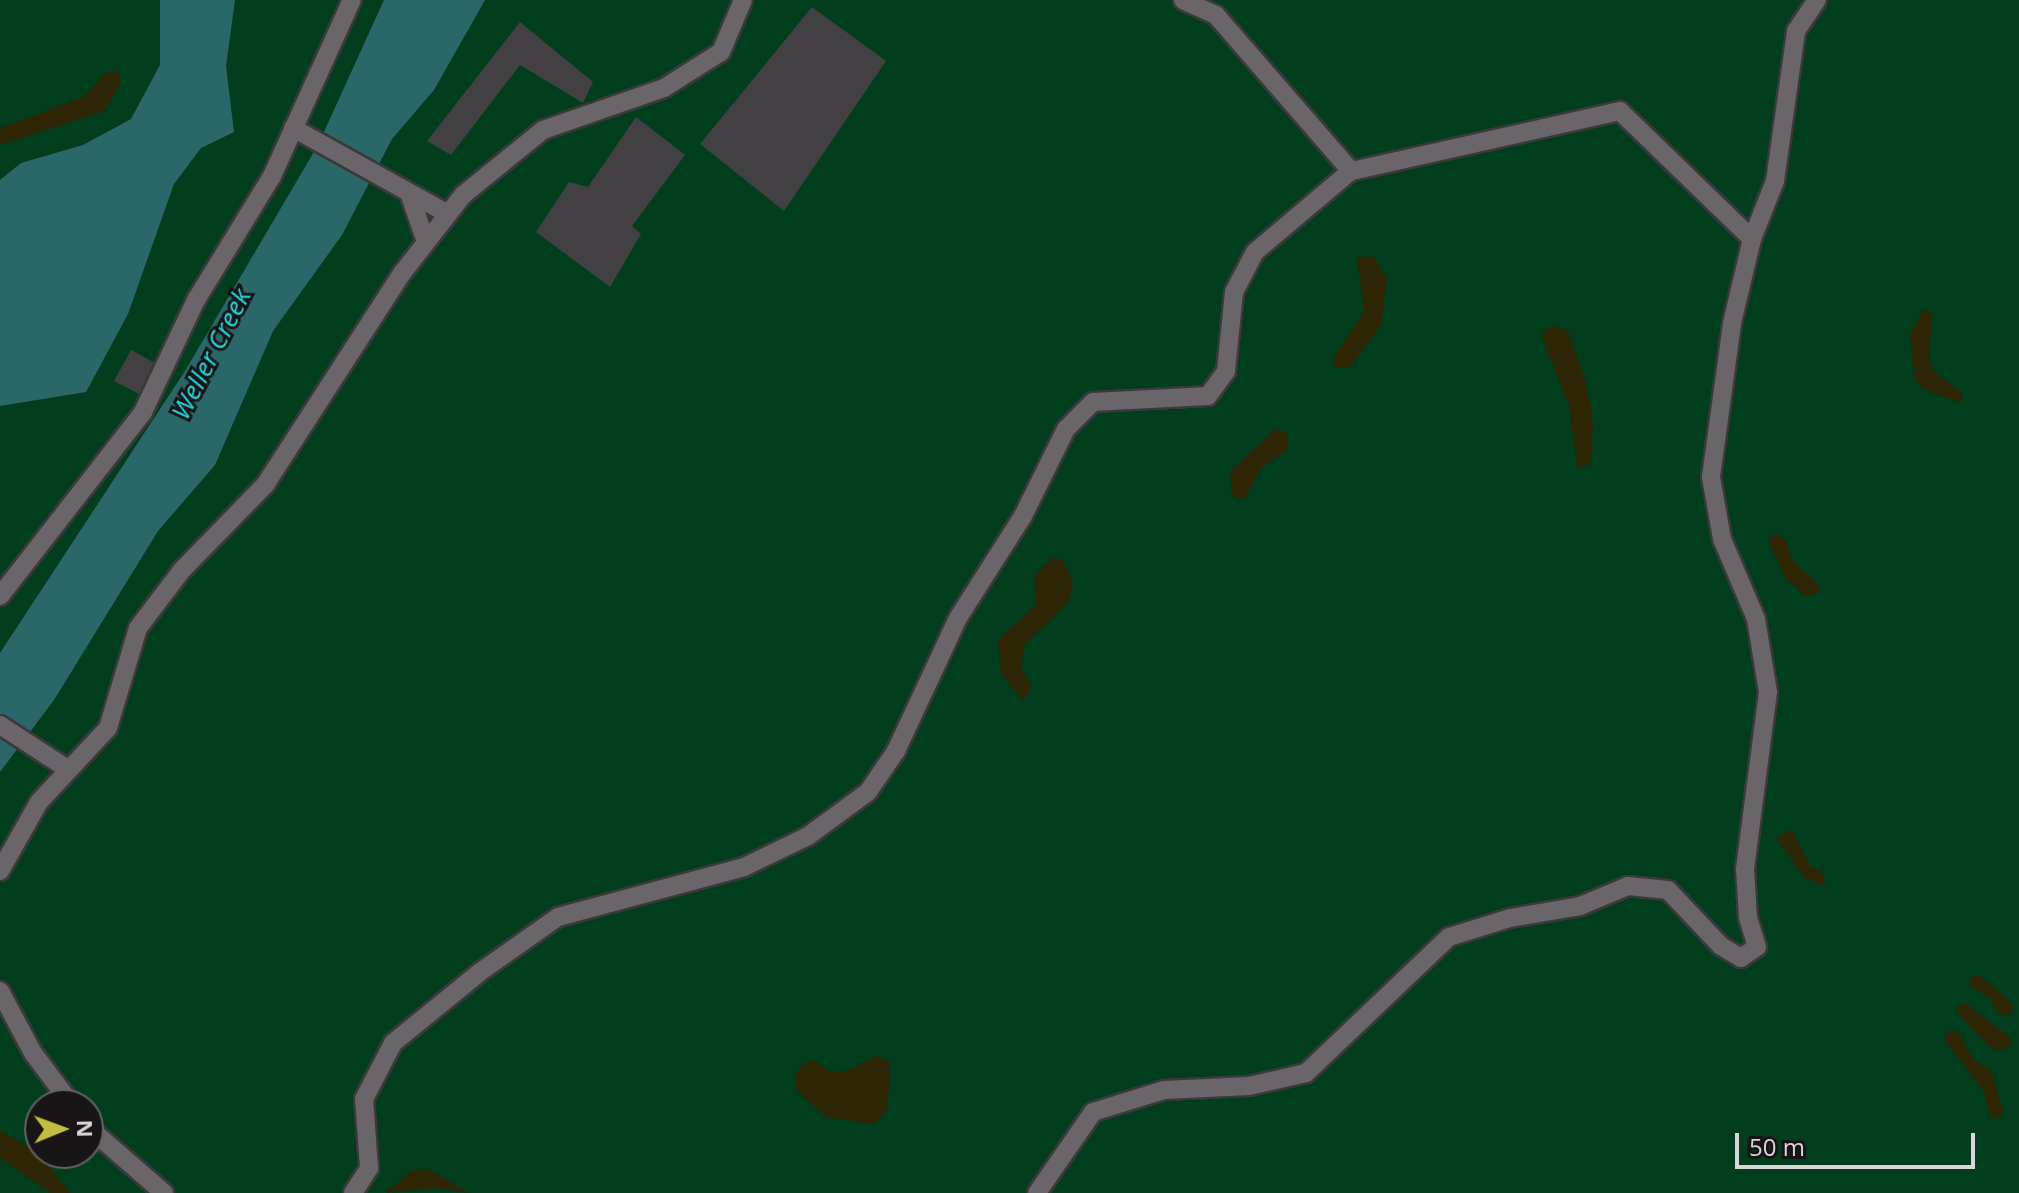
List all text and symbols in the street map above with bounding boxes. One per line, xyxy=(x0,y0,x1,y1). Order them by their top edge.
water label: Weller Creek xyxy=(165,283,257,425)
north arrow xyxy=(24,1089,104,1169)
scale bar xyxy=(1739,1117,1979,1167)
text: N xyxy=(71,1119,101,1138)
text: 50 m xyxy=(1749,1130,1805,1163)

